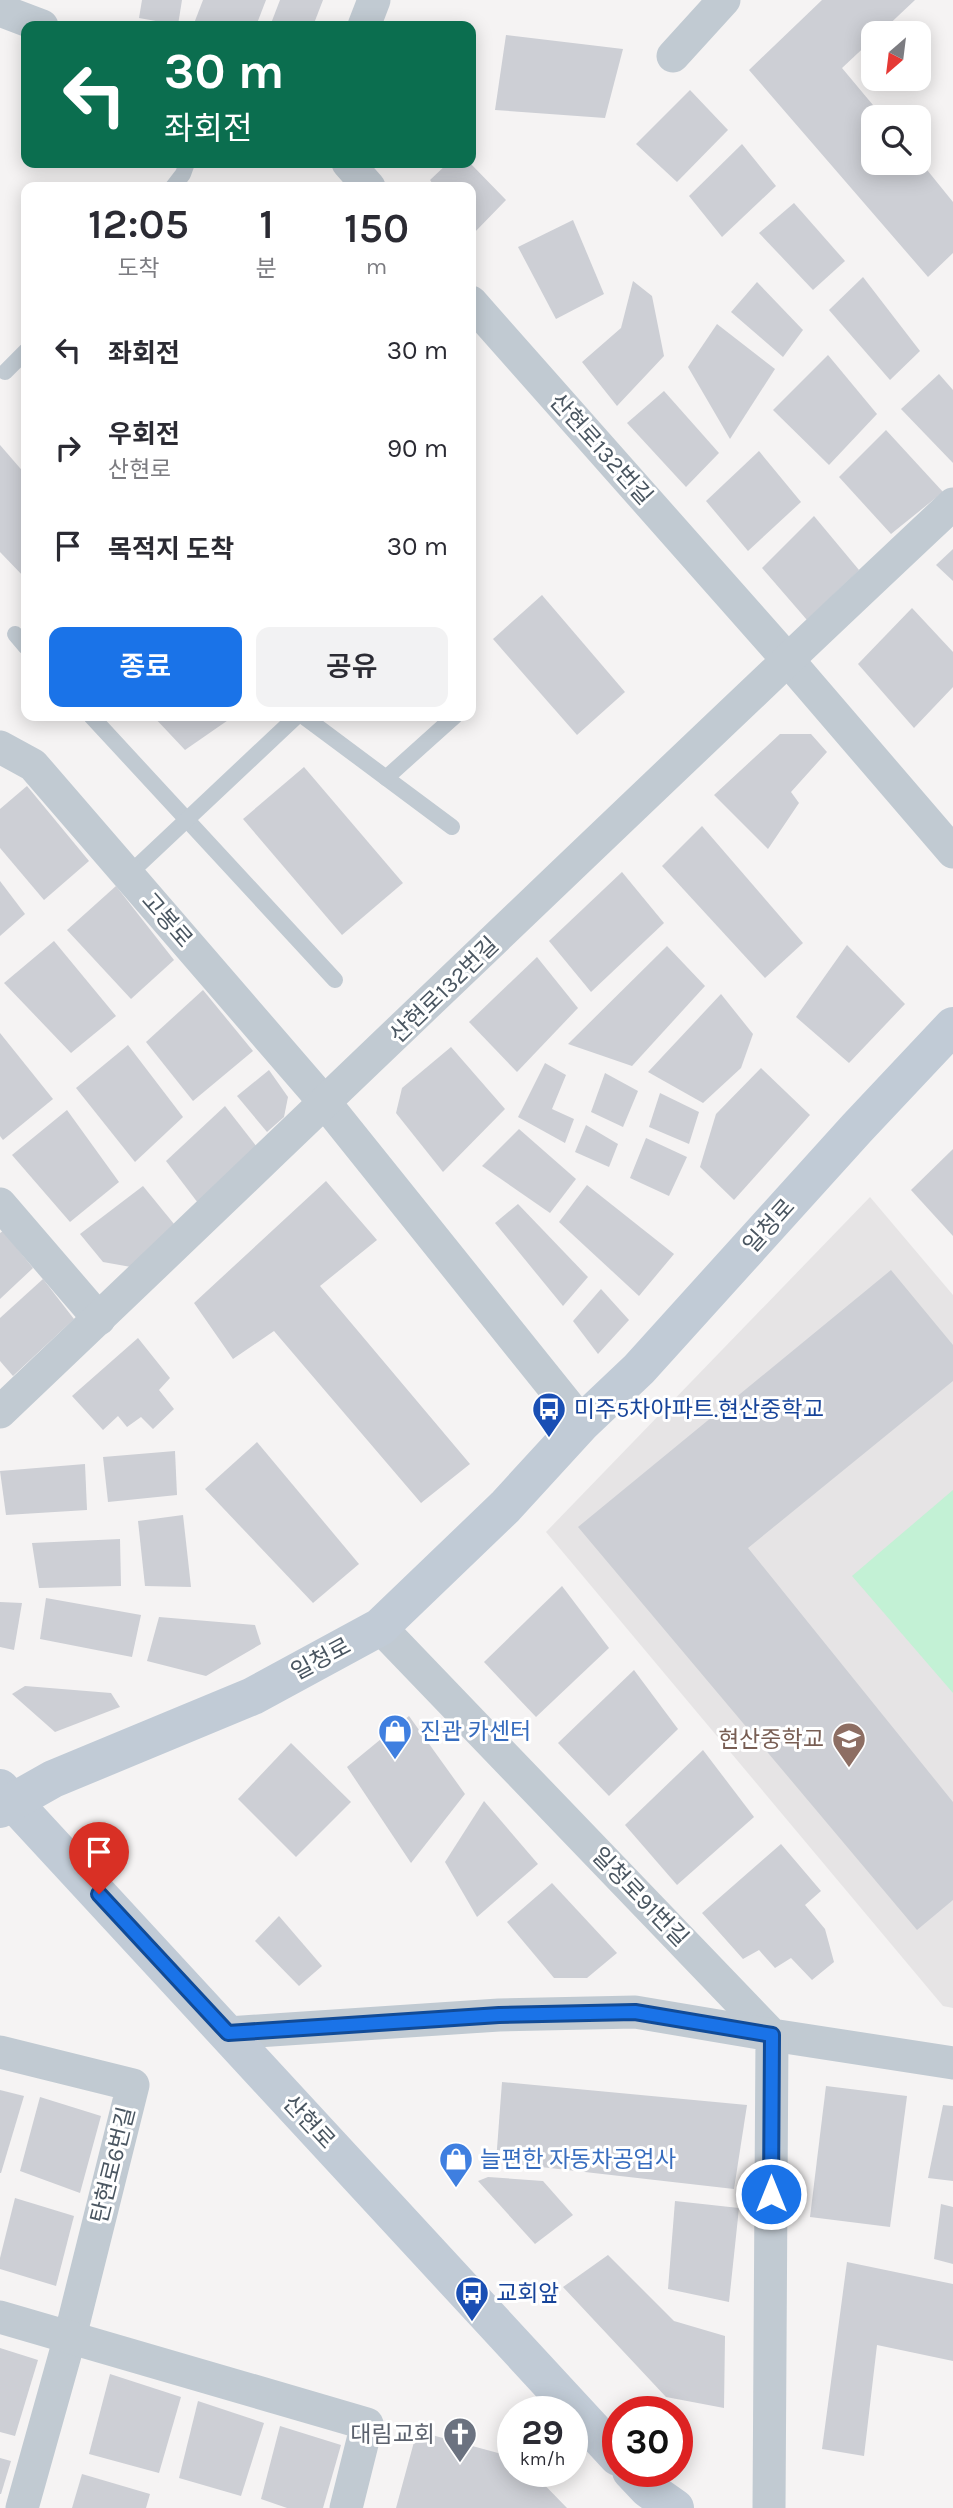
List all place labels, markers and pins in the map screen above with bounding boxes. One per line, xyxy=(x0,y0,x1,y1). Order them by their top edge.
bus stop icon: 미주5차아파트.현산중학교 xyxy=(530,1390,568,1439)
place label: 미주5차아파트.현산중학교 xyxy=(574,1396,824,1423)
shop icon: 진관 카센터 xyxy=(376,1712,414,1761)
place label: 진관 카센터 xyxy=(420,1718,531,1745)
school or university icon: 현산중학교 xyxy=(830,1720,868,1769)
place label: 현산중학교 xyxy=(718,1726,824,1753)
pin xyxy=(69,1822,129,1894)
shop icon: 늘편한 자동차공업사 xyxy=(437,2140,475,2189)
place label: 늘편한 자동차공업사 xyxy=(480,2146,676,2173)
bus stop icon: 교회앞 xyxy=(453,2274,491,2323)
place label: 교회앞 xyxy=(496,2280,559,2307)
church icon: 대림교회 xyxy=(441,2415,479,2464)
place label: 대림교회 xyxy=(350,2421,435,2448)

